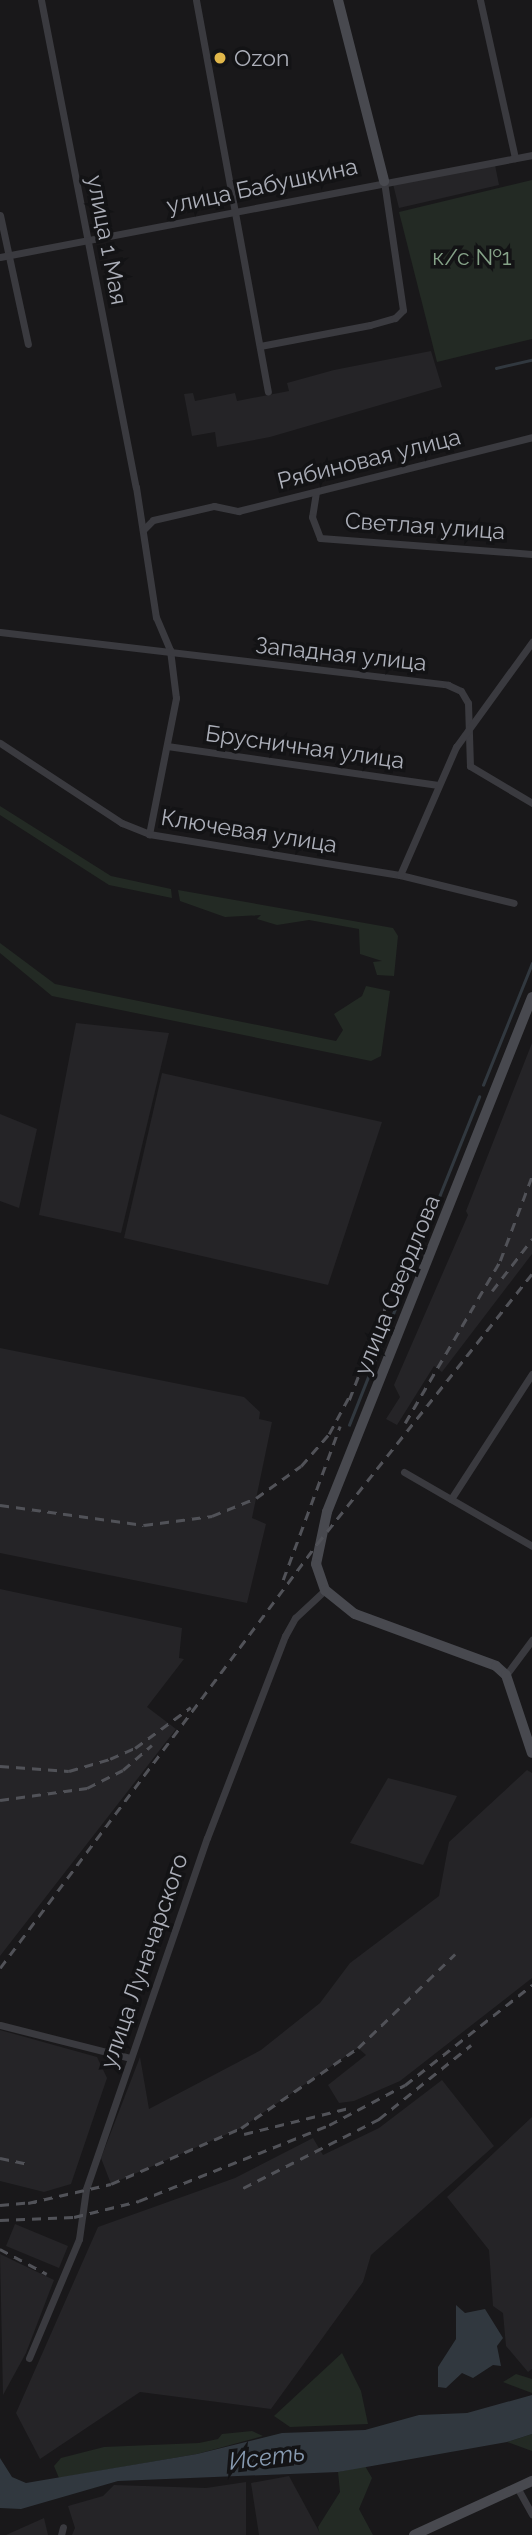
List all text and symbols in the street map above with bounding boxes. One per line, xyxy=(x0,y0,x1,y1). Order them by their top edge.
place label: Ozon xyxy=(234,44,289,72)
marker: Ozon xyxy=(212,50,228,66)
street label: улица Бабушкина xyxy=(164,152,360,220)
street label: улица 1 Мая xyxy=(81,173,133,307)
park label: к/с №1 xyxy=(432,243,512,271)
street label: Рябиновая улица xyxy=(274,423,464,495)
street label: Светлая улица xyxy=(344,507,506,545)
street label: Западная улица xyxy=(254,631,428,677)
street label: Брусничная улица xyxy=(203,719,407,775)
street label: Ключевая улица xyxy=(159,803,339,859)
street label: улица Свердлова xyxy=(348,1191,446,1379)
street label: улица Луначарского xyxy=(94,1850,194,2072)
water label: Исеть xyxy=(227,2438,307,2476)

